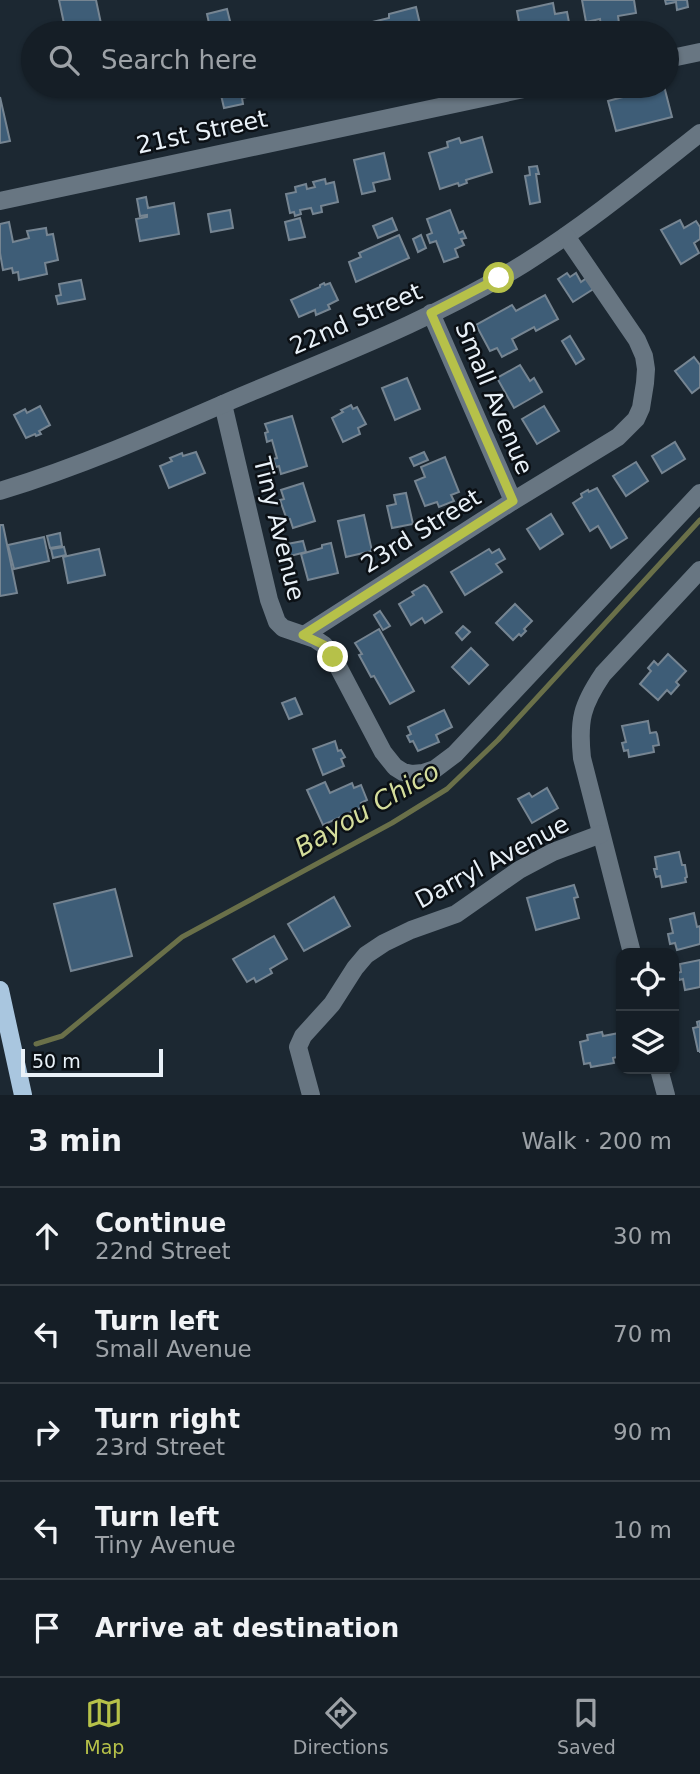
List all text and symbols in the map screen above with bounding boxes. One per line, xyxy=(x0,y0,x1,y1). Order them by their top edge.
search box xyxy=(21,21,679,98)
icon: search xyxy=(45,41,83,79)
text: Search here xyxy=(101,45,257,75)
street label: 21st Street xyxy=(134,104,270,160)
route start xyxy=(483,262,514,293)
street label: 22nd Street xyxy=(286,277,426,361)
street label: Small Avenue xyxy=(449,317,539,479)
street label: Tiny Avenue xyxy=(247,453,310,604)
street label: 23rd Street xyxy=(356,483,486,579)
route end xyxy=(317,641,348,672)
water label: Bayou Chico xyxy=(289,756,445,862)
street label: Darryl Avenue xyxy=(410,810,574,914)
map controls xyxy=(616,948,679,1074)
button: locate xyxy=(616,948,679,1011)
button: layers xyxy=(616,1011,679,1074)
scale bar xyxy=(21,1046,163,1078)
text: 50 m xyxy=(32,1050,81,1072)
text: 3 min xyxy=(28,1123,122,1158)
text: Walk · 200 m xyxy=(521,1128,672,1154)
text: Continue xyxy=(95,1208,226,1238)
icon: ahead xyxy=(28,1217,66,1255)
text: 30 m xyxy=(613,1223,672,1249)
text: 22nd Street xyxy=(95,1238,231,1264)
text: Turn left xyxy=(95,1306,219,1336)
icon: left xyxy=(28,1315,66,1353)
text: 70 m xyxy=(613,1321,672,1347)
text: Small Avenue xyxy=(95,1336,252,1362)
text: Turn right xyxy=(95,1404,240,1434)
icon: right xyxy=(28,1413,66,1451)
text: 90 m xyxy=(613,1419,672,1445)
text: 23rd Street xyxy=(95,1434,225,1460)
text: Turn left xyxy=(95,1502,219,1532)
icon: left xyxy=(28,1511,66,1549)
text: 10 m xyxy=(613,1517,672,1543)
text: Tiny Avenue xyxy=(95,1532,236,1558)
icon: arrive xyxy=(28,1609,66,1647)
text: Arrive at destination xyxy=(95,1613,399,1643)
tab: Map xyxy=(84,1694,124,1758)
tab: Directions xyxy=(293,1694,389,1758)
tab: Saved xyxy=(557,1694,616,1758)

